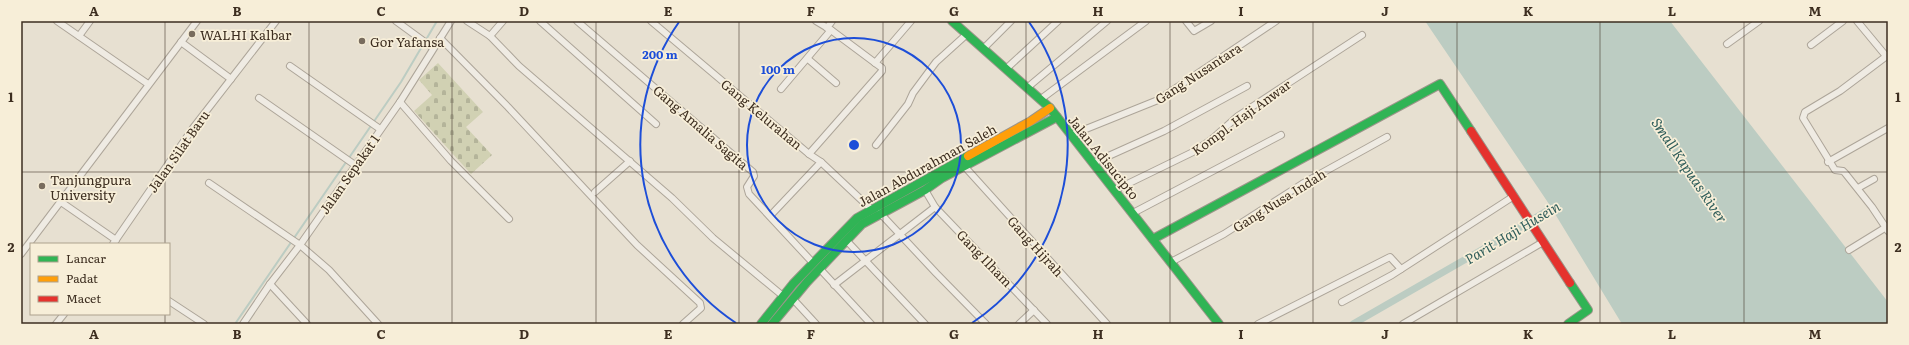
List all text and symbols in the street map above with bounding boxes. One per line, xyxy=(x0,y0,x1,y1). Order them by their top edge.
text: A xyxy=(89,1,99,20)
text: B xyxy=(233,1,242,20)
text: C xyxy=(376,1,386,20)
text: D xyxy=(519,1,529,20)
text: E xyxy=(664,1,673,20)
text: F xyxy=(807,1,815,20)
text: G xyxy=(949,1,959,20)
text: H xyxy=(1093,1,1104,20)
text: I xyxy=(1238,1,1244,20)
text: J xyxy=(1381,1,1389,20)
text: K xyxy=(1523,1,1534,20)
text: L xyxy=(1668,1,1676,20)
text: M xyxy=(1809,1,1822,20)
place label: WALHI Kalbar xyxy=(200,25,292,44)
marker: WALHI Kalbar xyxy=(187,29,197,39)
place label: Gor Yafansa xyxy=(370,32,444,51)
marker: Gor Yafansa xyxy=(357,36,367,46)
street label: Gang Nusantara xyxy=(1151,38,1245,108)
text: 200 m xyxy=(642,45,678,63)
text: 100 m xyxy=(761,60,795,78)
street label: Gang Kelurahan xyxy=(717,74,807,154)
street label: Kompl. Haji Anwar xyxy=(1187,74,1295,160)
street label: Gang Amalia Sagita xyxy=(649,80,753,174)
text: 1 xyxy=(8,87,14,106)
text: 1 xyxy=(1895,87,1901,106)
street label: Jalan Silat Baru xyxy=(142,106,214,196)
street label: Jalan Adisucipto xyxy=(1064,111,1144,203)
water label: Small Kapuas River xyxy=(1647,113,1733,227)
street label: Jalan Abdurahman Saleh xyxy=(854,119,1000,211)
street label: Jalan Sepakat 1 xyxy=(314,130,384,218)
centre of rings xyxy=(847,138,861,152)
street label: Gang Nusa Indah xyxy=(1229,163,1330,236)
place label: Tanjungpura University xyxy=(50,170,131,204)
marker: Tanjungpura University xyxy=(37,181,47,191)
water label: Parit Haji Husein xyxy=(1461,195,1564,268)
street label: Gang Hijrah xyxy=(1003,211,1069,281)
street label: Gang Ilham xyxy=(953,225,1017,291)
text: 2 xyxy=(8,237,15,256)
text: 2 xyxy=(1895,237,1902,256)
legend xyxy=(30,243,170,315)
text: Lancar xyxy=(66,249,106,267)
text: Padat xyxy=(66,269,98,287)
text: Macet xyxy=(66,289,101,307)
text: A xyxy=(89,324,99,343)
text: B xyxy=(233,324,242,343)
text: C xyxy=(376,324,386,343)
text: D xyxy=(519,324,529,343)
text: E xyxy=(664,324,673,343)
text: F xyxy=(807,324,815,343)
text: G xyxy=(949,324,959,343)
text: H xyxy=(1093,324,1104,343)
text: I xyxy=(1238,324,1244,343)
text: J xyxy=(1381,324,1389,343)
text: K xyxy=(1523,324,1534,343)
text: L xyxy=(1668,324,1676,343)
text: M xyxy=(1809,324,1822,343)

